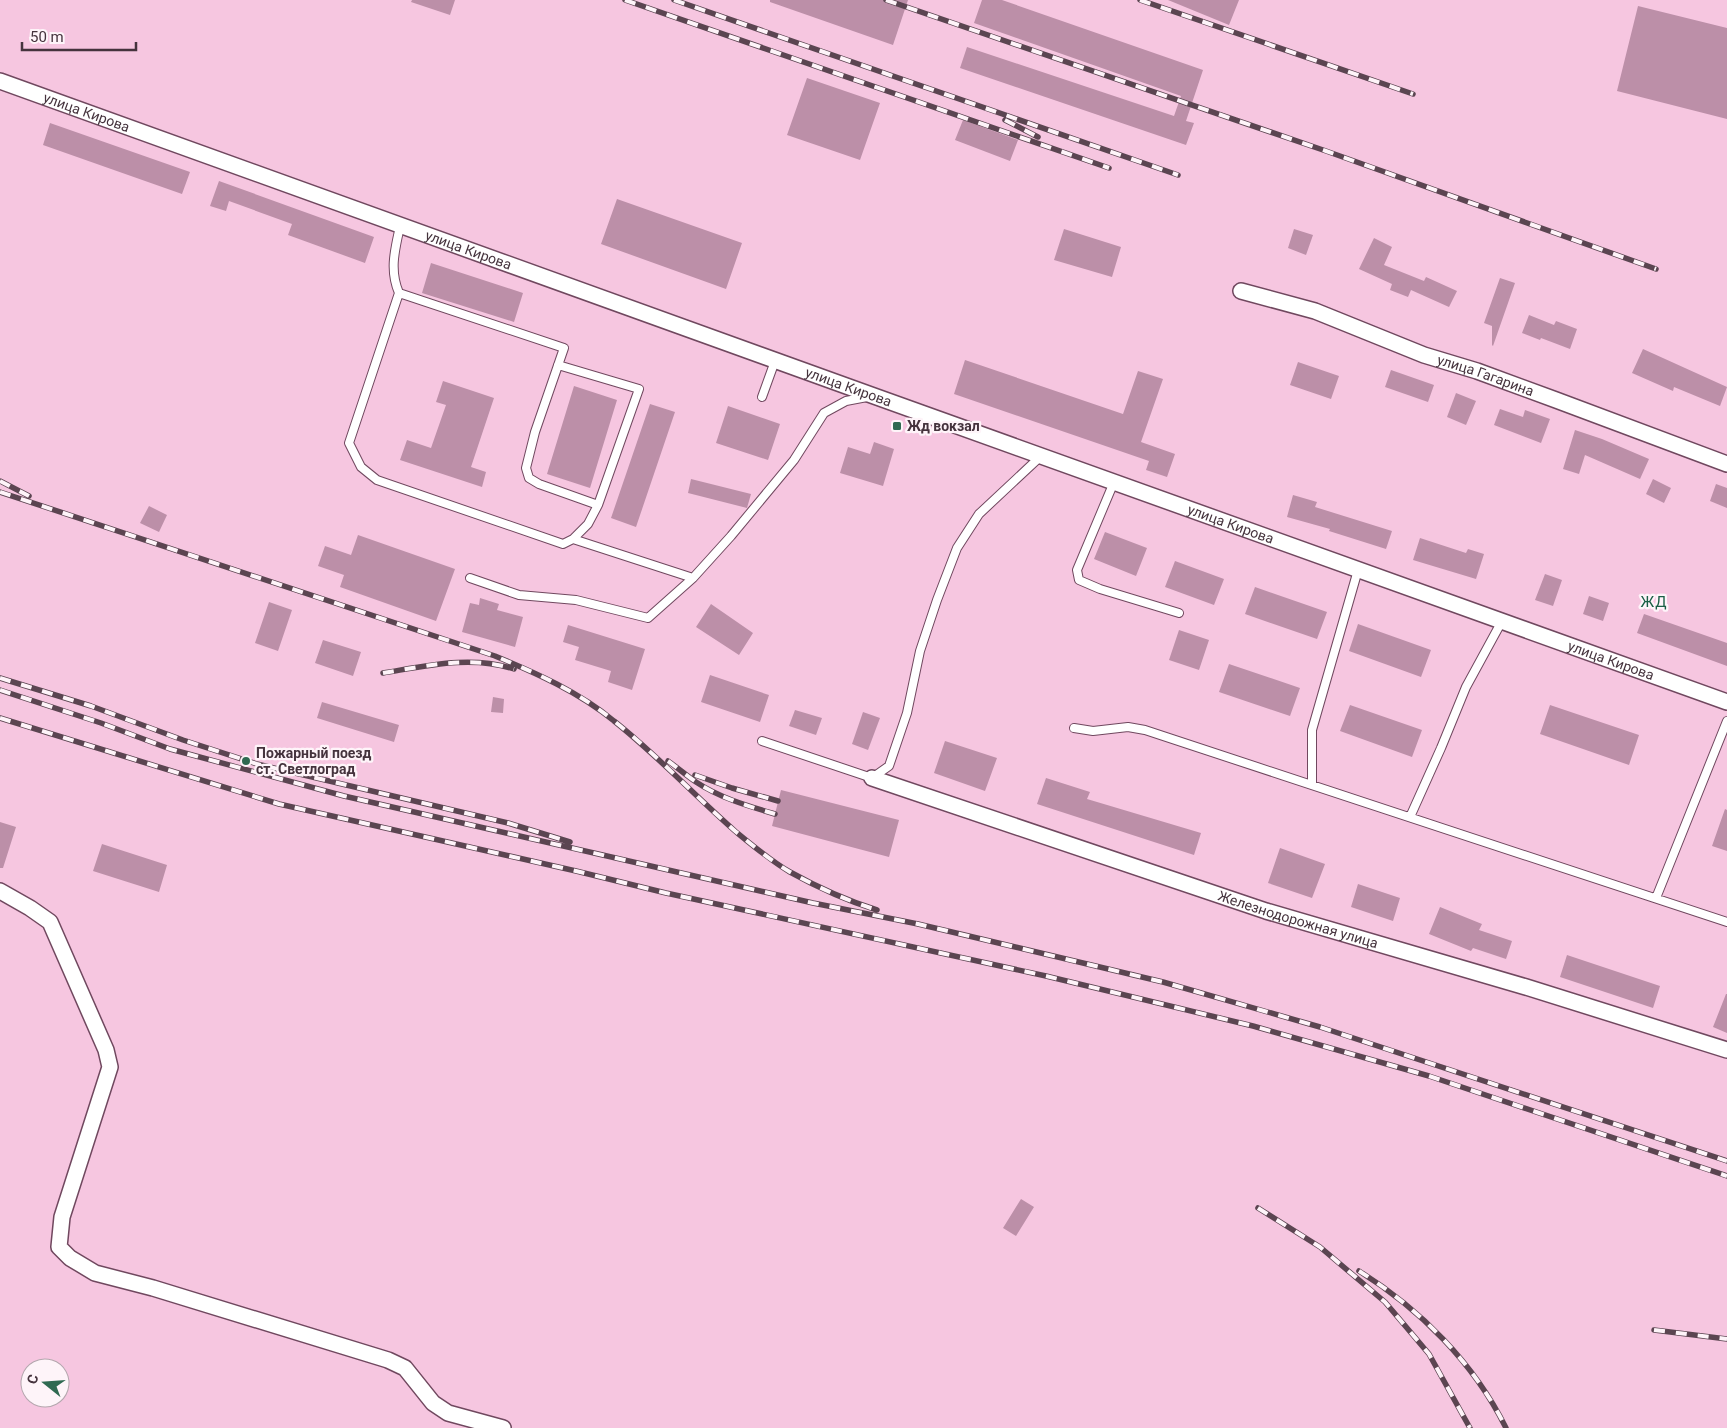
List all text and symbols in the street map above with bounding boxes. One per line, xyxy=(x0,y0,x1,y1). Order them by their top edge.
scale bar xyxy=(22,20,136,52)
text: 50 m xyxy=(30,28,64,46)
street label: улица Кирова xyxy=(41,89,132,135)
street label: улица Кирова xyxy=(423,227,514,273)
street label: улица Гагарина xyxy=(1435,351,1536,399)
street label: улица Кирова xyxy=(803,364,894,410)
place label: Жд вокзал xyxy=(907,418,980,434)
marker: Жд вокзал xyxy=(891,420,903,432)
street label: улица Кирова xyxy=(1185,501,1276,547)
district label: ЖД xyxy=(1640,593,1668,611)
street label: улица Кирова xyxy=(1566,638,1656,683)
place label: Пожарный поезд ст. Светлоград xyxy=(256,745,372,777)
marker: Пожарный поезд ст. Светлоград xyxy=(240,755,252,767)
street label: Железнодорожная улица xyxy=(1216,887,1380,951)
north arrow xyxy=(20,1358,70,1408)
text: С xyxy=(24,1372,42,1386)

